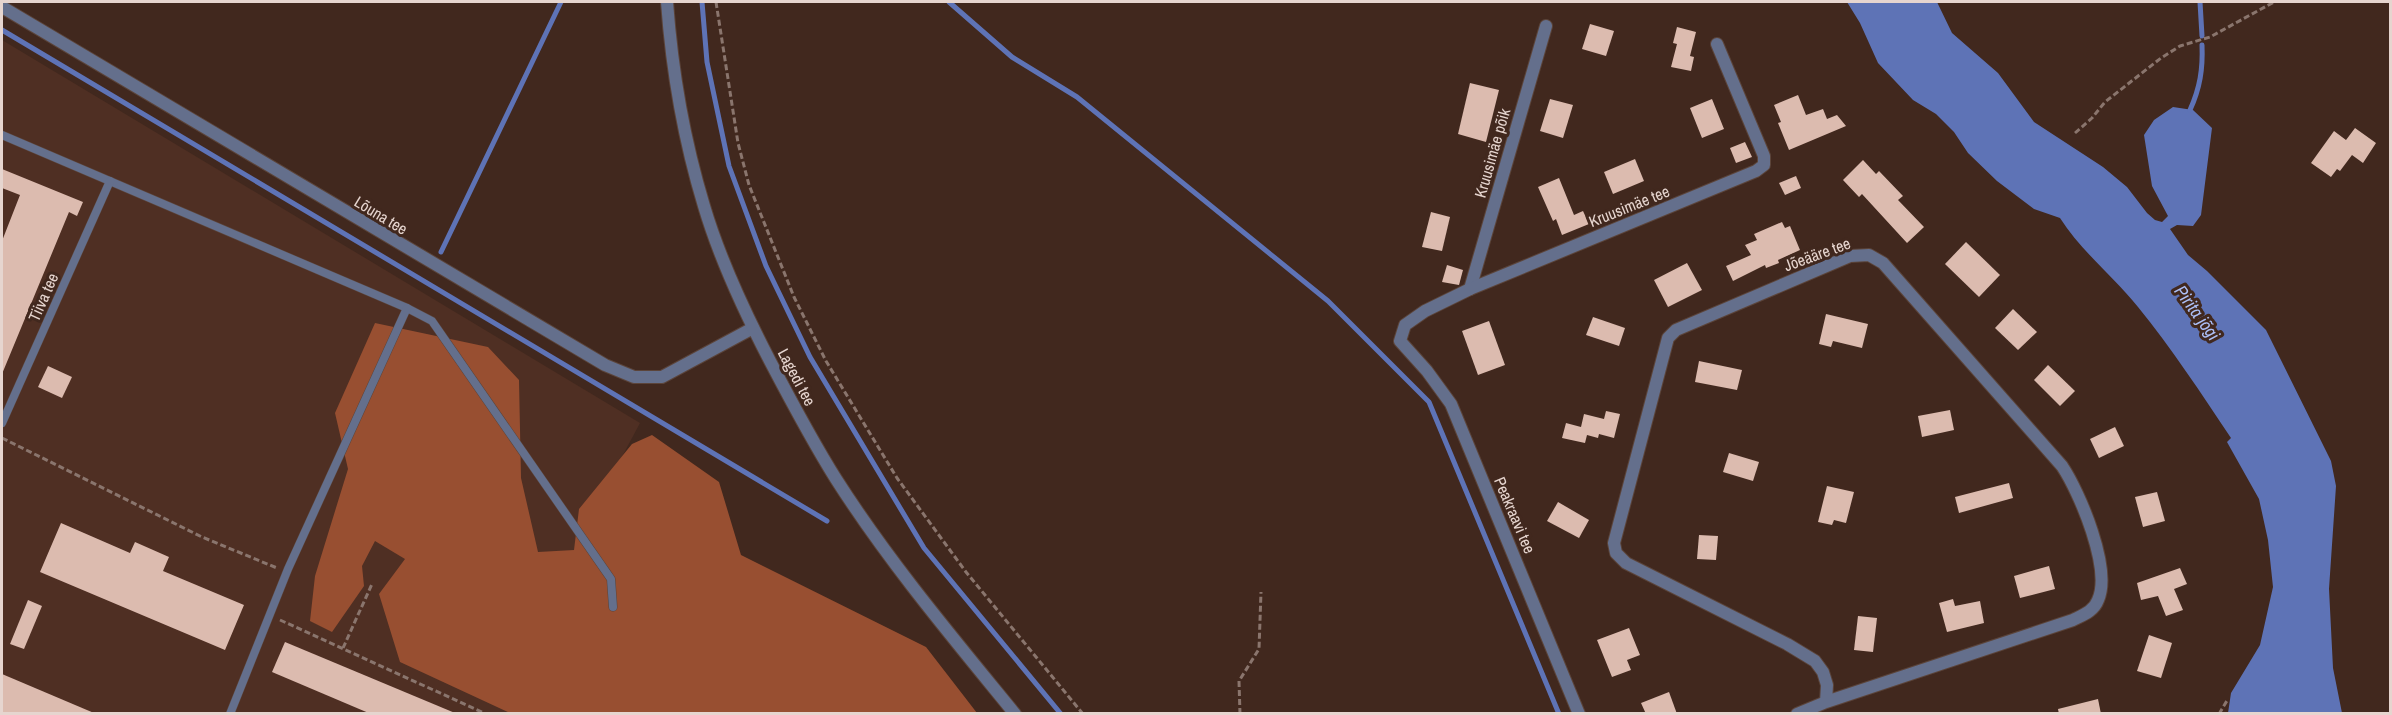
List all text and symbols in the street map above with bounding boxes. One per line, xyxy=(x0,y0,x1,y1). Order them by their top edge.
street label: Kruusimäe põik xyxy=(1469,105,1515,200)
street label: Kruusimäe tee xyxy=(1585,180,1673,232)
street label: Lõuna tee xyxy=(350,191,412,239)
street label: Jõeääre tee xyxy=(1781,232,1853,276)
street label: Tiiva tee xyxy=(23,269,63,325)
water label: Pirita jõgi xyxy=(2169,280,2226,346)
street label: Lagedi tee xyxy=(773,344,821,410)
street label: Peakraavi tee xyxy=(1489,473,1541,557)

